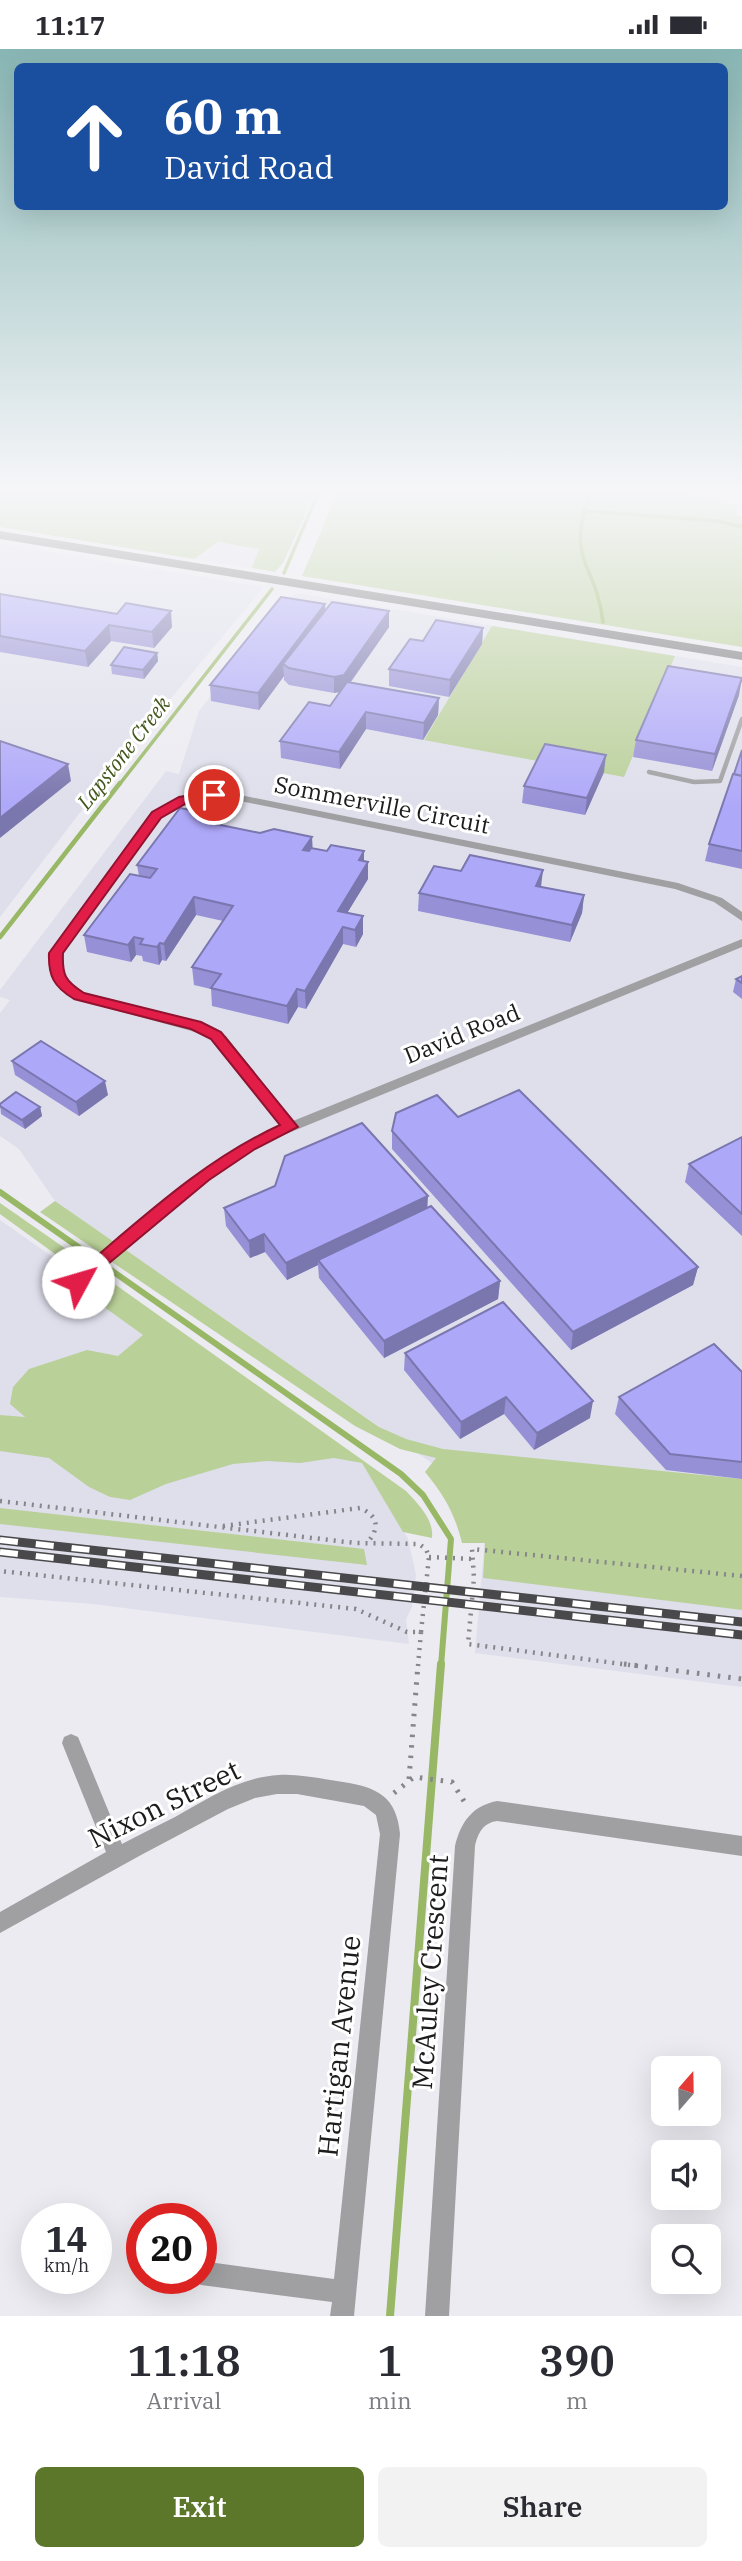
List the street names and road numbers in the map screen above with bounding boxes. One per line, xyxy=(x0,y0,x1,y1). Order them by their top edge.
street label: Sommerville Circuit xyxy=(272,768,492,840)
street label: David Road xyxy=(399,996,524,1070)
street label: Nixon Street xyxy=(82,1751,246,1856)
street label: McAuley Crescent xyxy=(403,1853,456,2091)
street label: Hartigan Avenue xyxy=(309,1934,369,2158)

